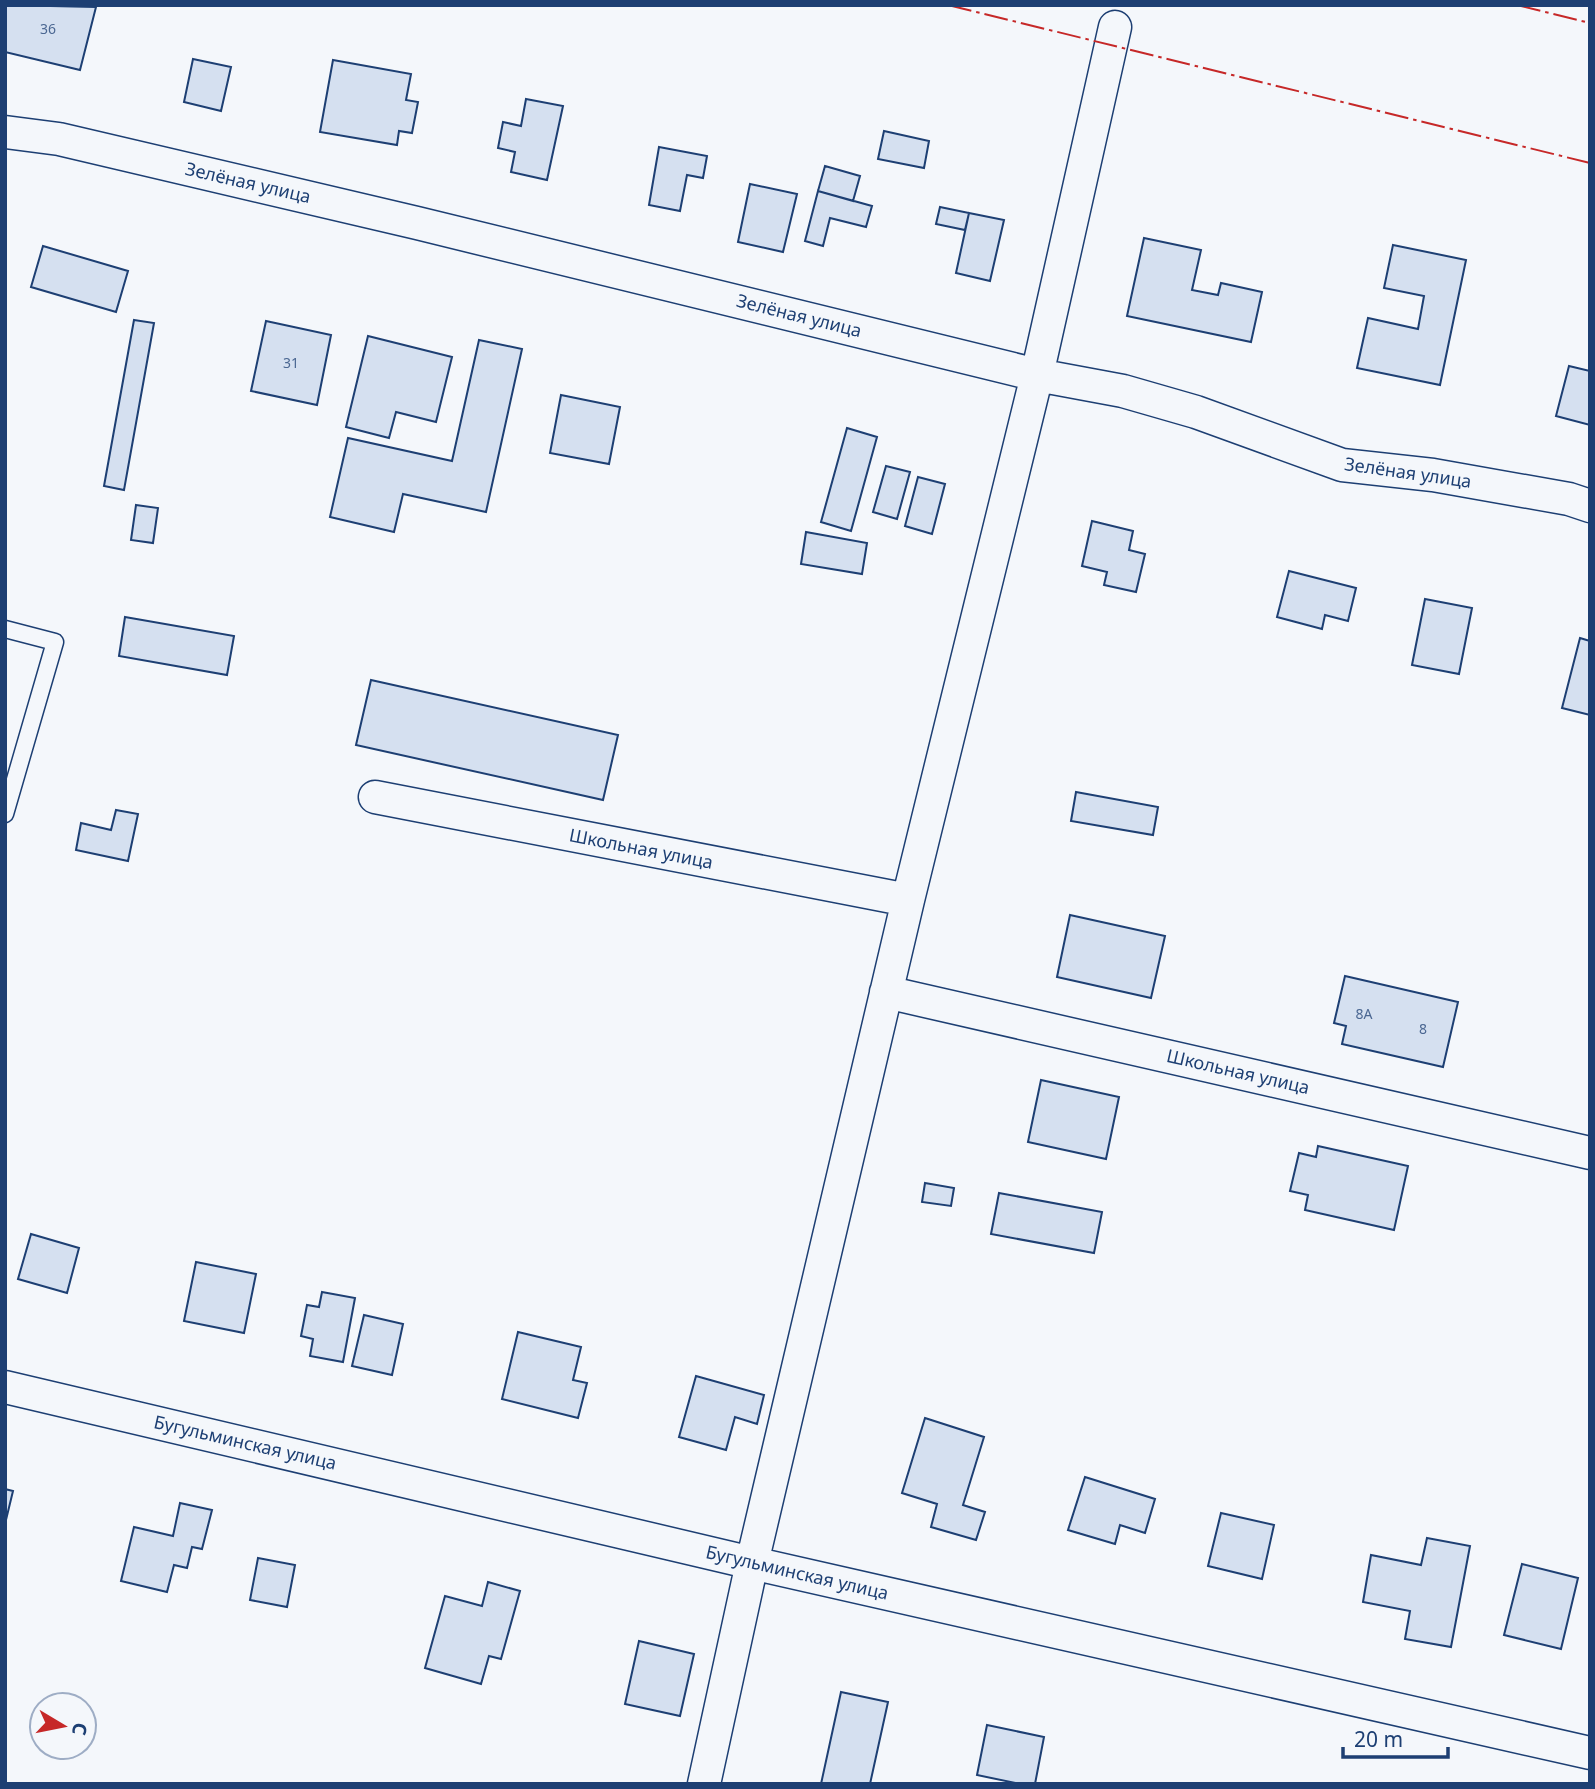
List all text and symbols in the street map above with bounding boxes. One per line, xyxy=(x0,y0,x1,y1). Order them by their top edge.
house number: 36 xyxy=(40,19,56,38)
street label: Зелёная улица xyxy=(183,156,313,208)
street label: Зелёная улица xyxy=(734,288,864,342)
house number: 31 xyxy=(283,353,299,372)
street label: Зелёная улица xyxy=(1343,451,1473,493)
street label: Школьная улица xyxy=(567,822,715,874)
house number: 8А xyxy=(1356,1004,1373,1023)
house number: 8 xyxy=(1419,1019,1427,1038)
street label: Школьная улица xyxy=(1164,1043,1312,1099)
street label: Бугульминская улица xyxy=(152,1409,339,1475)
street label: Бугульминская улица xyxy=(704,1539,891,1605)
north arrow xyxy=(28,1691,98,1761)
scale bar xyxy=(1343,1716,1448,1760)
text: С xyxy=(66,1721,94,1737)
text: 20 m xyxy=(1354,1725,1403,1753)

